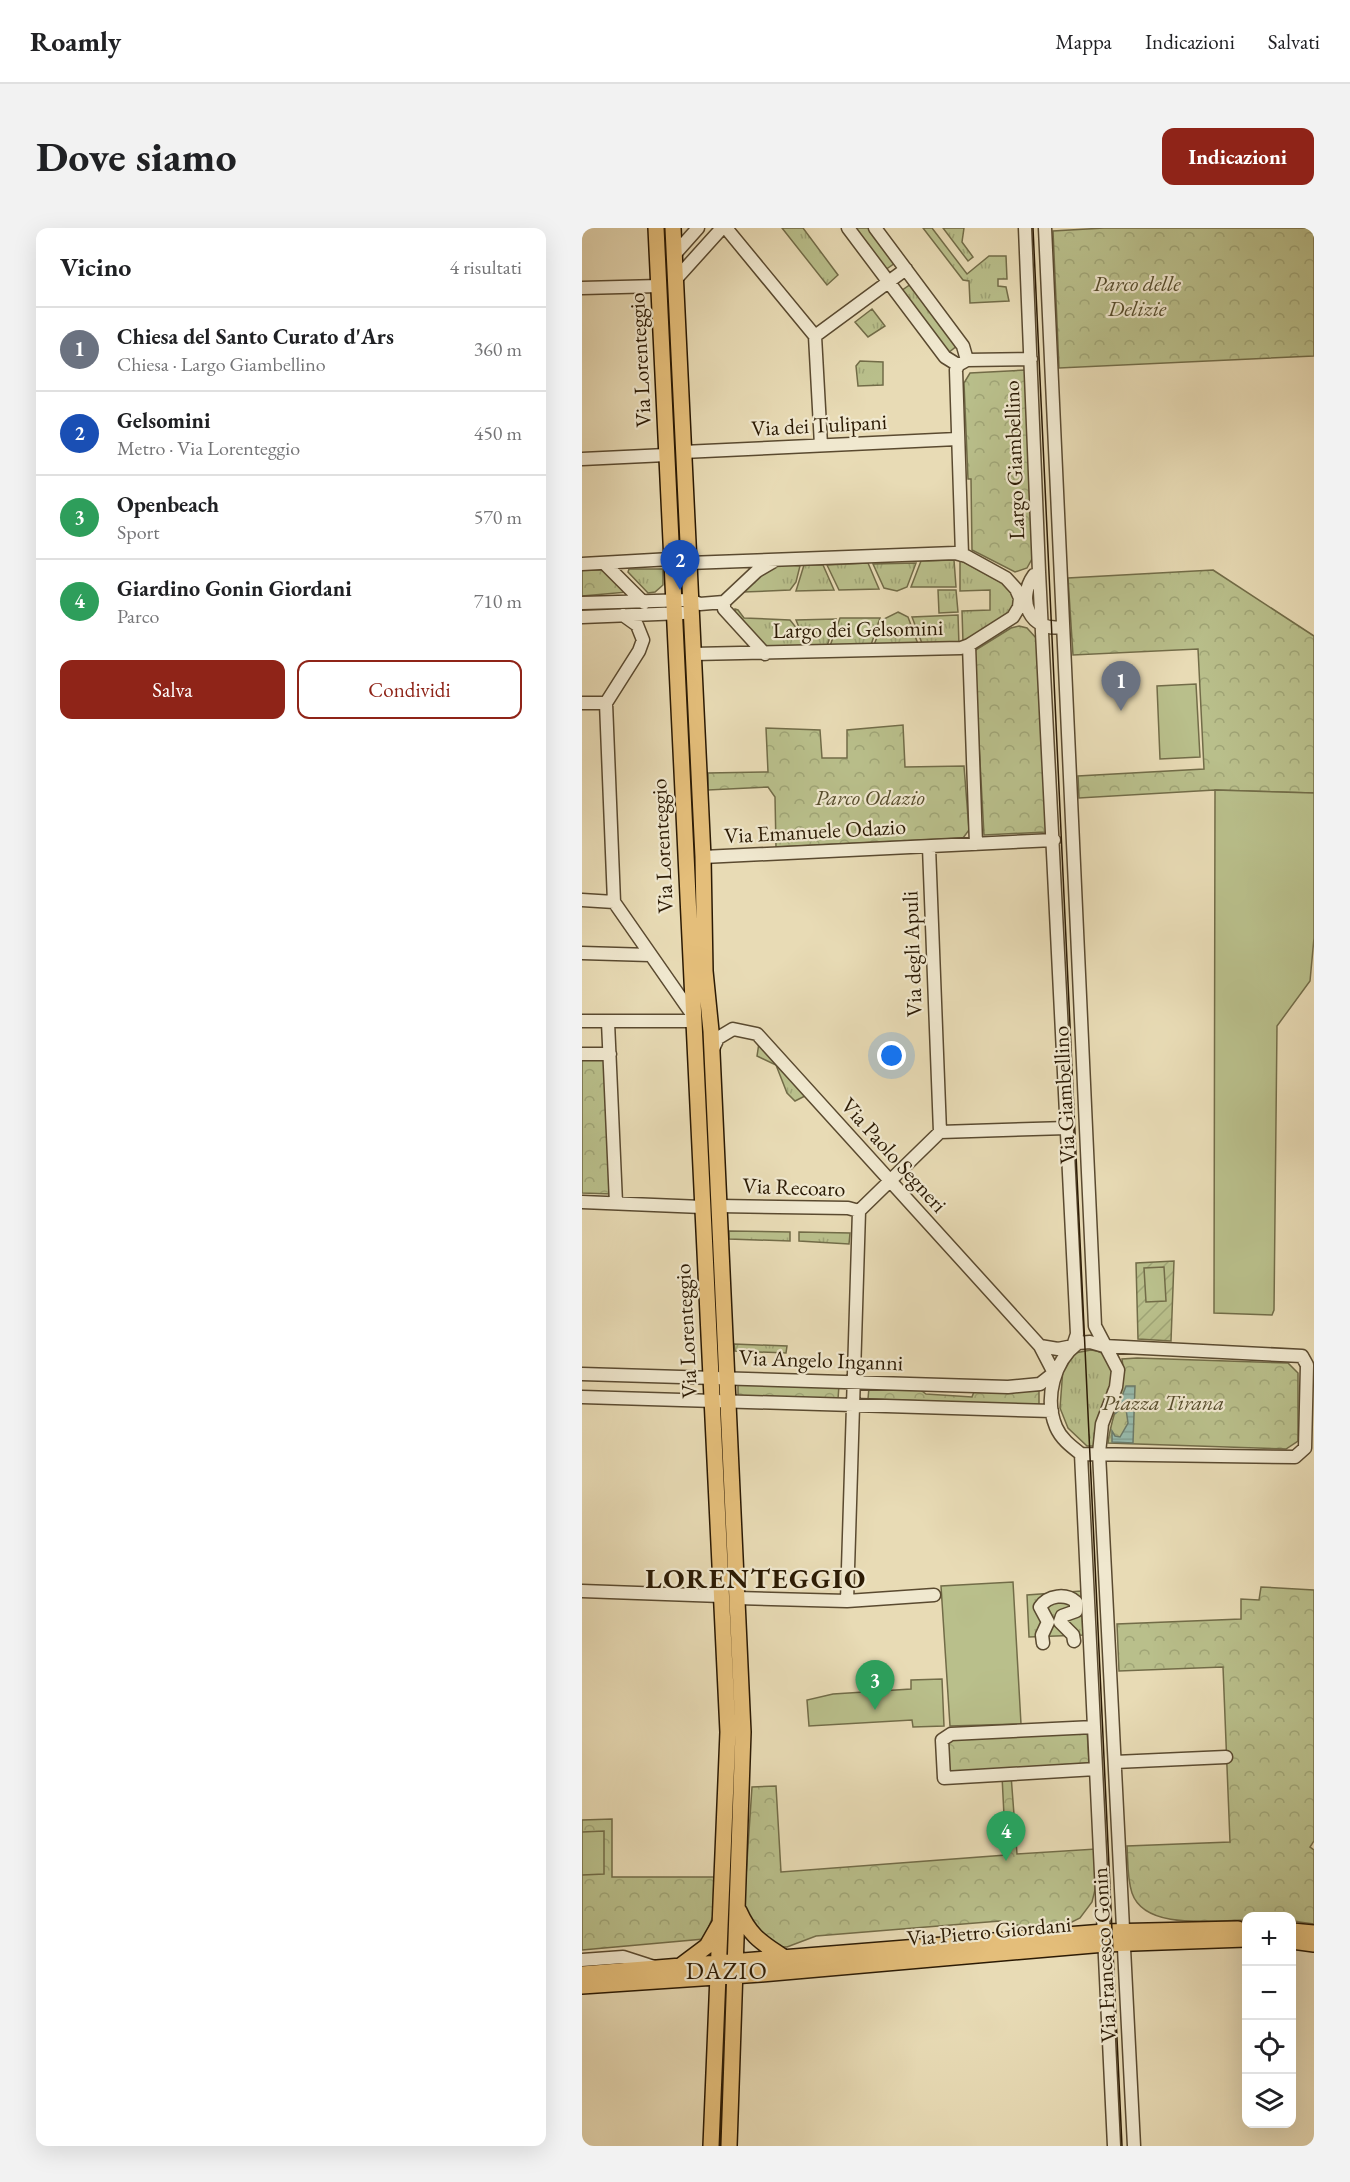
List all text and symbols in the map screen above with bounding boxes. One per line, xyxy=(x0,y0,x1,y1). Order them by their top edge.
text: Roamly xyxy=(30,23,121,59)
text: Mappa xyxy=(1055,28,1112,55)
text: Indicazioni xyxy=(1145,28,1235,55)
text: Salvati xyxy=(1268,28,1320,55)
button: Indicazioni xyxy=(1162,128,1314,185)
text: Dove siamo xyxy=(36,129,237,184)
text: Vicino xyxy=(60,250,131,284)
text: 4 risultati xyxy=(450,254,522,280)
park label: Parco delle Delizie xyxy=(1093,269,1181,323)
street label: Via Lorenteggio xyxy=(622,292,658,428)
text: Chiesa del Santo Curato d'Ars xyxy=(117,322,394,351)
text: 1 xyxy=(74,336,85,362)
text: 360 m xyxy=(474,336,522,362)
text: Chiesa · Largo Giambellino xyxy=(117,351,326,377)
street label: Largo Giambellino xyxy=(997,380,1031,540)
text: Gelsomini xyxy=(117,406,210,435)
street label: Via dei Tulipani xyxy=(750,407,888,443)
text: 2 xyxy=(74,420,85,446)
text: 450 m xyxy=(474,420,522,446)
text: Metro · Via Lorenteggio xyxy=(117,435,300,461)
text: Openbeach xyxy=(117,490,219,519)
text: 3 xyxy=(74,504,85,530)
text: 570 m xyxy=(474,504,522,530)
text: Sport xyxy=(117,519,160,545)
pin: 2 xyxy=(660,540,700,590)
text: Giardino Gonin Giordani xyxy=(117,574,352,603)
text: 4 xyxy=(74,588,85,614)
text: 710 m xyxy=(474,588,522,614)
text: Parco xyxy=(117,603,159,629)
street label: Largo dei Gelsomini xyxy=(772,613,944,645)
button: Salva xyxy=(60,660,285,719)
button: Condividi xyxy=(297,660,522,719)
pin: 1 xyxy=(1102,662,1140,711)
street label: Via Lorenteggio xyxy=(644,778,680,914)
park label: Parco Odazio xyxy=(815,783,925,812)
street label: Via Emanuele Odazio xyxy=(723,812,907,850)
street label: Via degli Apuli xyxy=(895,890,929,1018)
street label: Via Giambellino xyxy=(1046,1025,1082,1165)
your location xyxy=(877,1041,906,1070)
street label: Via Paolo Segneri xyxy=(835,1091,953,1219)
street label: Via Recoaro xyxy=(742,1171,846,1203)
street label: Via Lorenteggio xyxy=(668,1263,704,1399)
street label: Via Angelo Inganni xyxy=(738,1343,904,1377)
park label: Piazza Tirana xyxy=(1102,1388,1224,1417)
district label: LORENTEGGIO xyxy=(645,1560,867,1596)
pin: 3 xyxy=(856,1660,894,1710)
pin: 4 xyxy=(986,1812,1026,1861)
street label: Via Francesco Gonin xyxy=(1085,1866,1123,2043)
street label: Via Pietro Giordani xyxy=(905,1909,1073,1953)
map controls xyxy=(1242,1912,1296,2128)
button: + xyxy=(1242,1912,1296,1966)
district label: DAZIO xyxy=(686,1955,768,1986)
button: − xyxy=(1242,1966,1296,2020)
button: locate xyxy=(1242,2020,1296,2074)
button: layers xyxy=(1242,2074,1296,2128)

